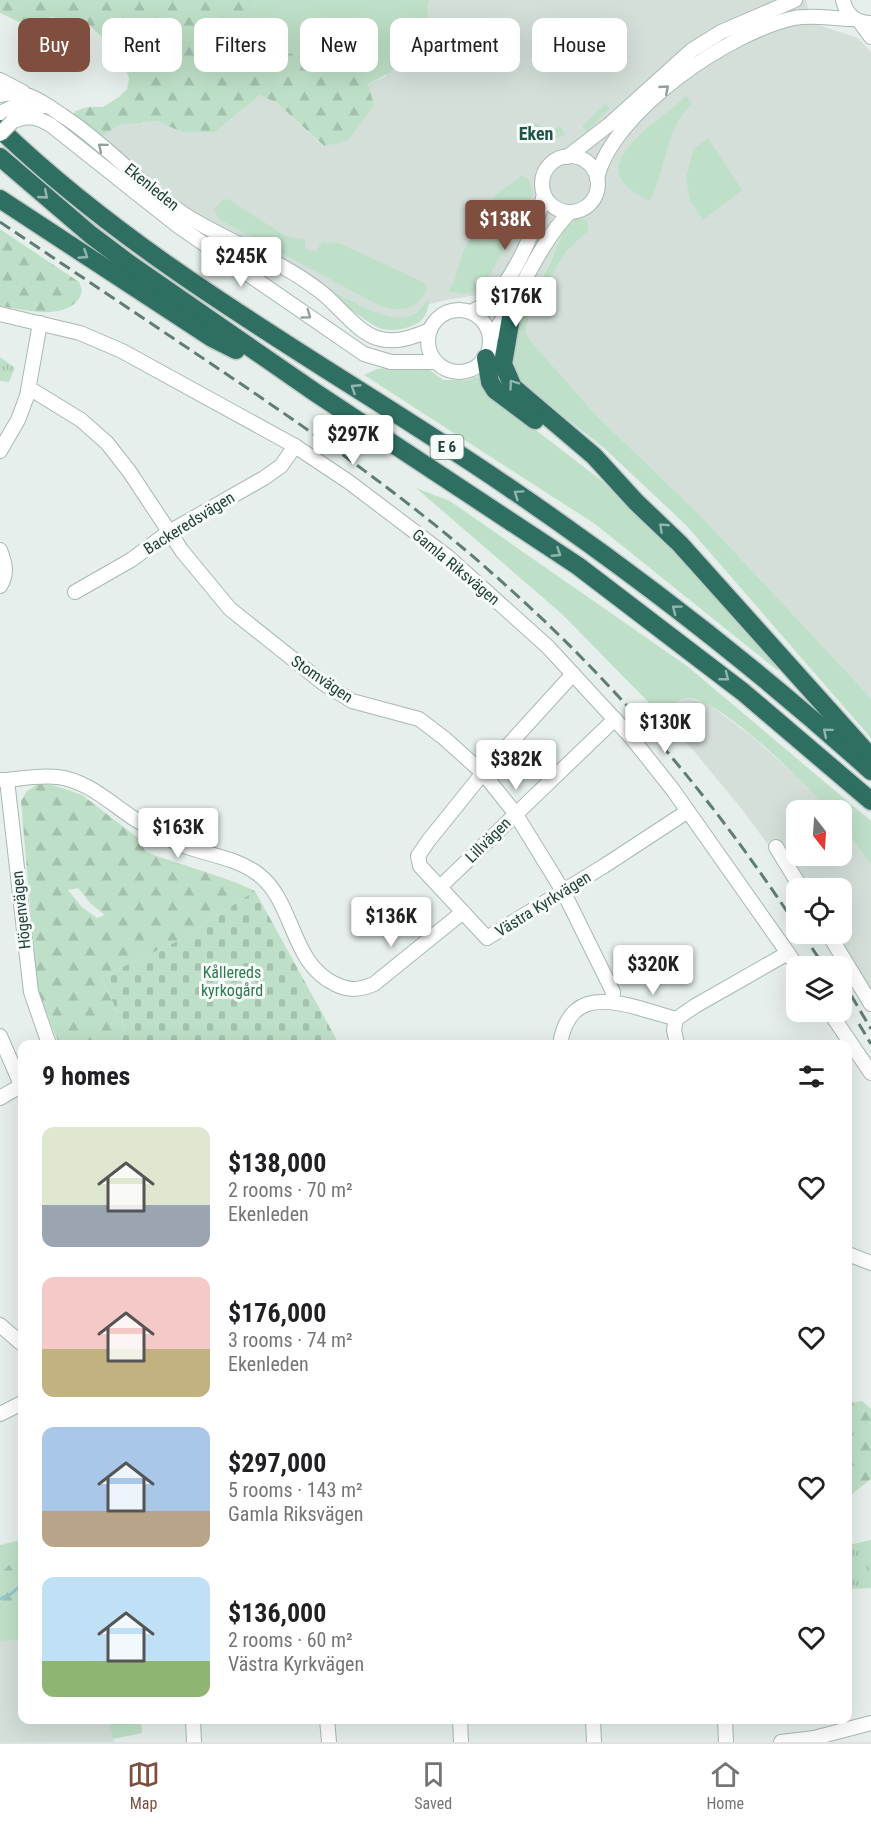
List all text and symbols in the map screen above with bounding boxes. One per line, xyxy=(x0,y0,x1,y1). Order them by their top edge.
chip: Buy xyxy=(18,18,90,72)
chip: Rent xyxy=(102,18,182,72)
chip: Filters xyxy=(194,18,288,72)
chip: New xyxy=(300,18,378,72)
chip: Apartment xyxy=(390,18,520,72)
chip: House xyxy=(532,18,627,72)
one-way arrow xyxy=(658,85,669,96)
district label: Eken xyxy=(519,123,553,144)
one-way arrow xyxy=(98,143,109,154)
street label: Ekenleden xyxy=(121,159,183,215)
one-way arrow xyxy=(37,188,48,199)
pin: $138K xyxy=(463,200,547,251)
text: $138K xyxy=(479,207,531,231)
pin: $245K xyxy=(199,237,283,288)
text: $245K xyxy=(215,244,267,268)
one-way arrow xyxy=(77,248,88,259)
pin: $176K xyxy=(474,277,558,328)
text: $176K xyxy=(490,284,542,308)
one-way arrow xyxy=(300,308,311,319)
one-way arrow xyxy=(509,379,520,390)
one-way arrow xyxy=(351,383,361,395)
pin: $297K xyxy=(311,415,395,466)
text: $297K xyxy=(327,422,379,446)
road number: E 6 xyxy=(430,435,464,459)
street label: Backeredsvägen xyxy=(140,488,238,558)
one-way arrow xyxy=(514,490,525,501)
one-way arrow xyxy=(659,524,670,535)
street label: Gamla Riksvägen xyxy=(408,525,504,609)
one-way arrow xyxy=(551,545,561,557)
one-way arrow xyxy=(672,605,683,616)
street label: Stomvägen xyxy=(287,651,357,707)
one-way arrow xyxy=(718,670,729,681)
pin: $130K xyxy=(623,703,707,754)
text: $130K xyxy=(639,710,691,734)
one-way arrow xyxy=(823,728,834,739)
pin: $382K xyxy=(474,740,558,791)
text: $382K xyxy=(490,747,542,771)
north arrow xyxy=(786,800,852,866)
map controls xyxy=(786,800,852,1022)
pin: $163K xyxy=(136,808,220,859)
street label: Lillvägen xyxy=(461,813,515,867)
text: $163K xyxy=(152,815,204,839)
street label: Västra Kyrkvägen xyxy=(492,867,594,941)
street label: Högenvägen xyxy=(7,870,35,950)
button: locate xyxy=(786,878,852,944)
pin: $136K xyxy=(349,897,433,948)
text: $136K xyxy=(365,904,417,928)
pin: $320K xyxy=(611,945,695,996)
text: $320K xyxy=(627,952,679,976)
button: layers xyxy=(786,956,852,1022)
park label: Kållereds kyrkogård xyxy=(201,963,263,1000)
icon: filters xyxy=(795,1060,828,1093)
text: 9 homes xyxy=(42,1061,130,1091)
text: $138,000 xyxy=(228,1148,326,1178)
icon: home xyxy=(90,1151,162,1223)
icon: heart xyxy=(795,1171,828,1204)
text: 2 rooms · 70 m² xyxy=(228,1178,353,1202)
text: Ekenleden xyxy=(228,1202,309,1226)
text: $176,000 xyxy=(228,1298,326,1328)
icon: home xyxy=(90,1301,162,1373)
icon: heart xyxy=(795,1321,828,1354)
text: 3 rooms · 74 m² xyxy=(228,1328,353,1352)
text: Ekenleden xyxy=(228,1352,309,1376)
text: $297,000 xyxy=(228,1448,326,1478)
icon: home xyxy=(90,1451,162,1523)
icon: heart xyxy=(795,1471,828,1504)
text: 5 rooms · 143 m² xyxy=(228,1478,363,1502)
text: Gamla Riksvägen xyxy=(228,1502,363,1526)
text: $136,000 xyxy=(228,1598,326,1628)
icon: home xyxy=(90,1601,162,1673)
icon: heart xyxy=(795,1621,828,1654)
text: 2 rooms · 60 m² xyxy=(228,1628,353,1652)
text: Västra Kyrkvägen xyxy=(228,1652,364,1676)
tab: Map xyxy=(127,1758,160,1813)
tab: Saved xyxy=(414,1758,452,1813)
tab: Home xyxy=(706,1758,744,1813)

